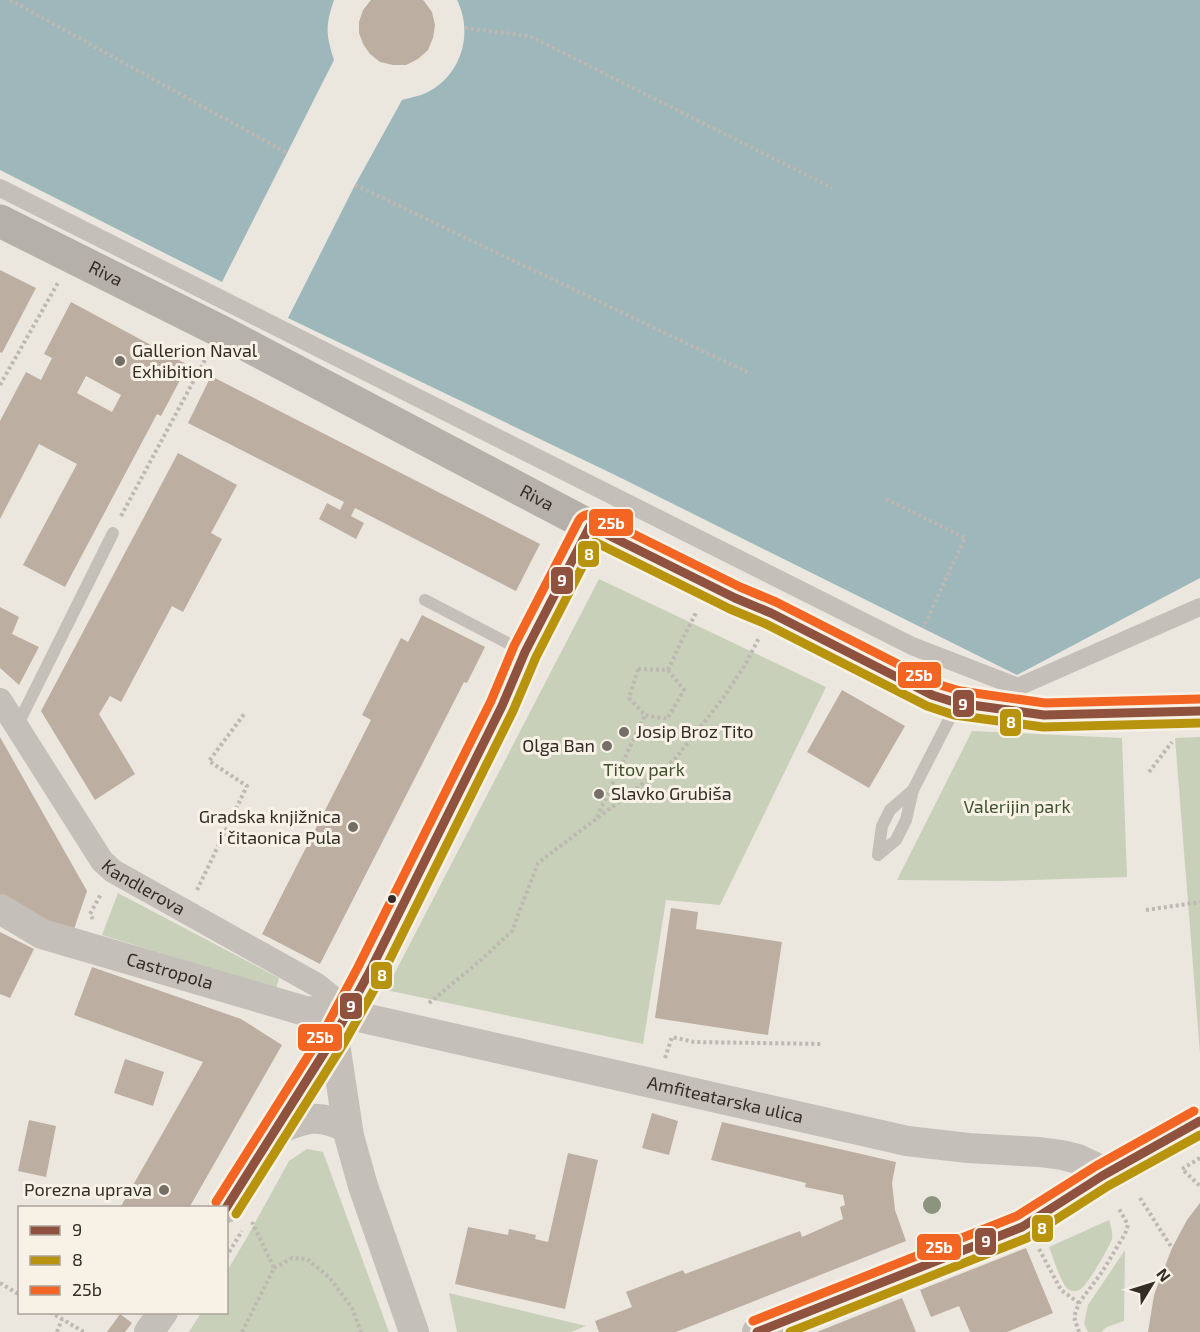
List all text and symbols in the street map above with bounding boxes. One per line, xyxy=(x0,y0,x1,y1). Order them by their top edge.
street label: Riva xyxy=(85,255,127,291)
place label: Gallerion Naval Exhibition xyxy=(132,339,258,382)
marker: Gallerion Naval Exhibition xyxy=(113,354,127,368)
street label: Riva xyxy=(517,479,558,515)
line badge: 25b xyxy=(588,508,634,537)
text: 25b xyxy=(597,513,625,532)
line badge: 8 xyxy=(577,540,600,568)
text: 8 xyxy=(584,544,594,563)
line badge: 9 xyxy=(550,566,574,595)
text: 9 xyxy=(557,570,567,589)
line badge: 25b xyxy=(897,661,942,689)
text: 25b xyxy=(905,665,933,684)
line badge: 9 xyxy=(952,689,975,718)
text: 9 xyxy=(958,694,968,713)
line badge: 8 xyxy=(999,708,1022,737)
text: 8 xyxy=(1006,712,1016,731)
place label: Josip Broz Tito xyxy=(636,720,754,742)
marker: Josip Broz Tito xyxy=(617,725,631,739)
place label: Olga Ban xyxy=(522,734,595,756)
marker: Olga Ban xyxy=(600,739,614,753)
park label: Titov park xyxy=(603,758,685,780)
place label: Slavko Grubiša xyxy=(611,782,732,804)
marker: Slavko Grubiša xyxy=(592,787,606,801)
park label: Valerijin park xyxy=(963,795,1071,817)
place label: Gradska knjižnica i čitaonica Pula xyxy=(199,805,341,848)
marker: Gradska knjižnica i čitaonica Pula xyxy=(346,820,360,834)
street label: Kandlerova xyxy=(97,854,190,919)
unlabelled marker xyxy=(386,893,398,905)
street label: Castropola xyxy=(124,947,216,994)
line badge: 8 xyxy=(370,961,393,990)
text: 8 xyxy=(377,965,387,984)
line badge: 9 xyxy=(339,992,363,1020)
text: 9 xyxy=(346,996,356,1015)
line badge: 25b xyxy=(297,1023,343,1052)
text: 25b xyxy=(306,1027,334,1046)
street label: Amfiteatarska ulica xyxy=(645,1071,806,1127)
place label: Porezna uprava xyxy=(24,1178,152,1200)
marker: Porezna uprava xyxy=(157,1183,171,1197)
legend xyxy=(18,1206,228,1314)
line badge: 8 xyxy=(1031,1214,1054,1243)
text: 9 xyxy=(72,1218,82,1240)
text: 8 xyxy=(1037,1218,1047,1237)
line badge: 9 xyxy=(974,1227,997,1256)
text: 9 xyxy=(981,1231,991,1250)
line badge: 25b xyxy=(916,1233,962,1261)
text: 25b xyxy=(925,1237,953,1256)
text: 8 xyxy=(72,1248,83,1270)
north arrow xyxy=(1122,1254,1182,1314)
text: N xyxy=(1153,1264,1175,1285)
text: 25b xyxy=(72,1278,102,1300)

